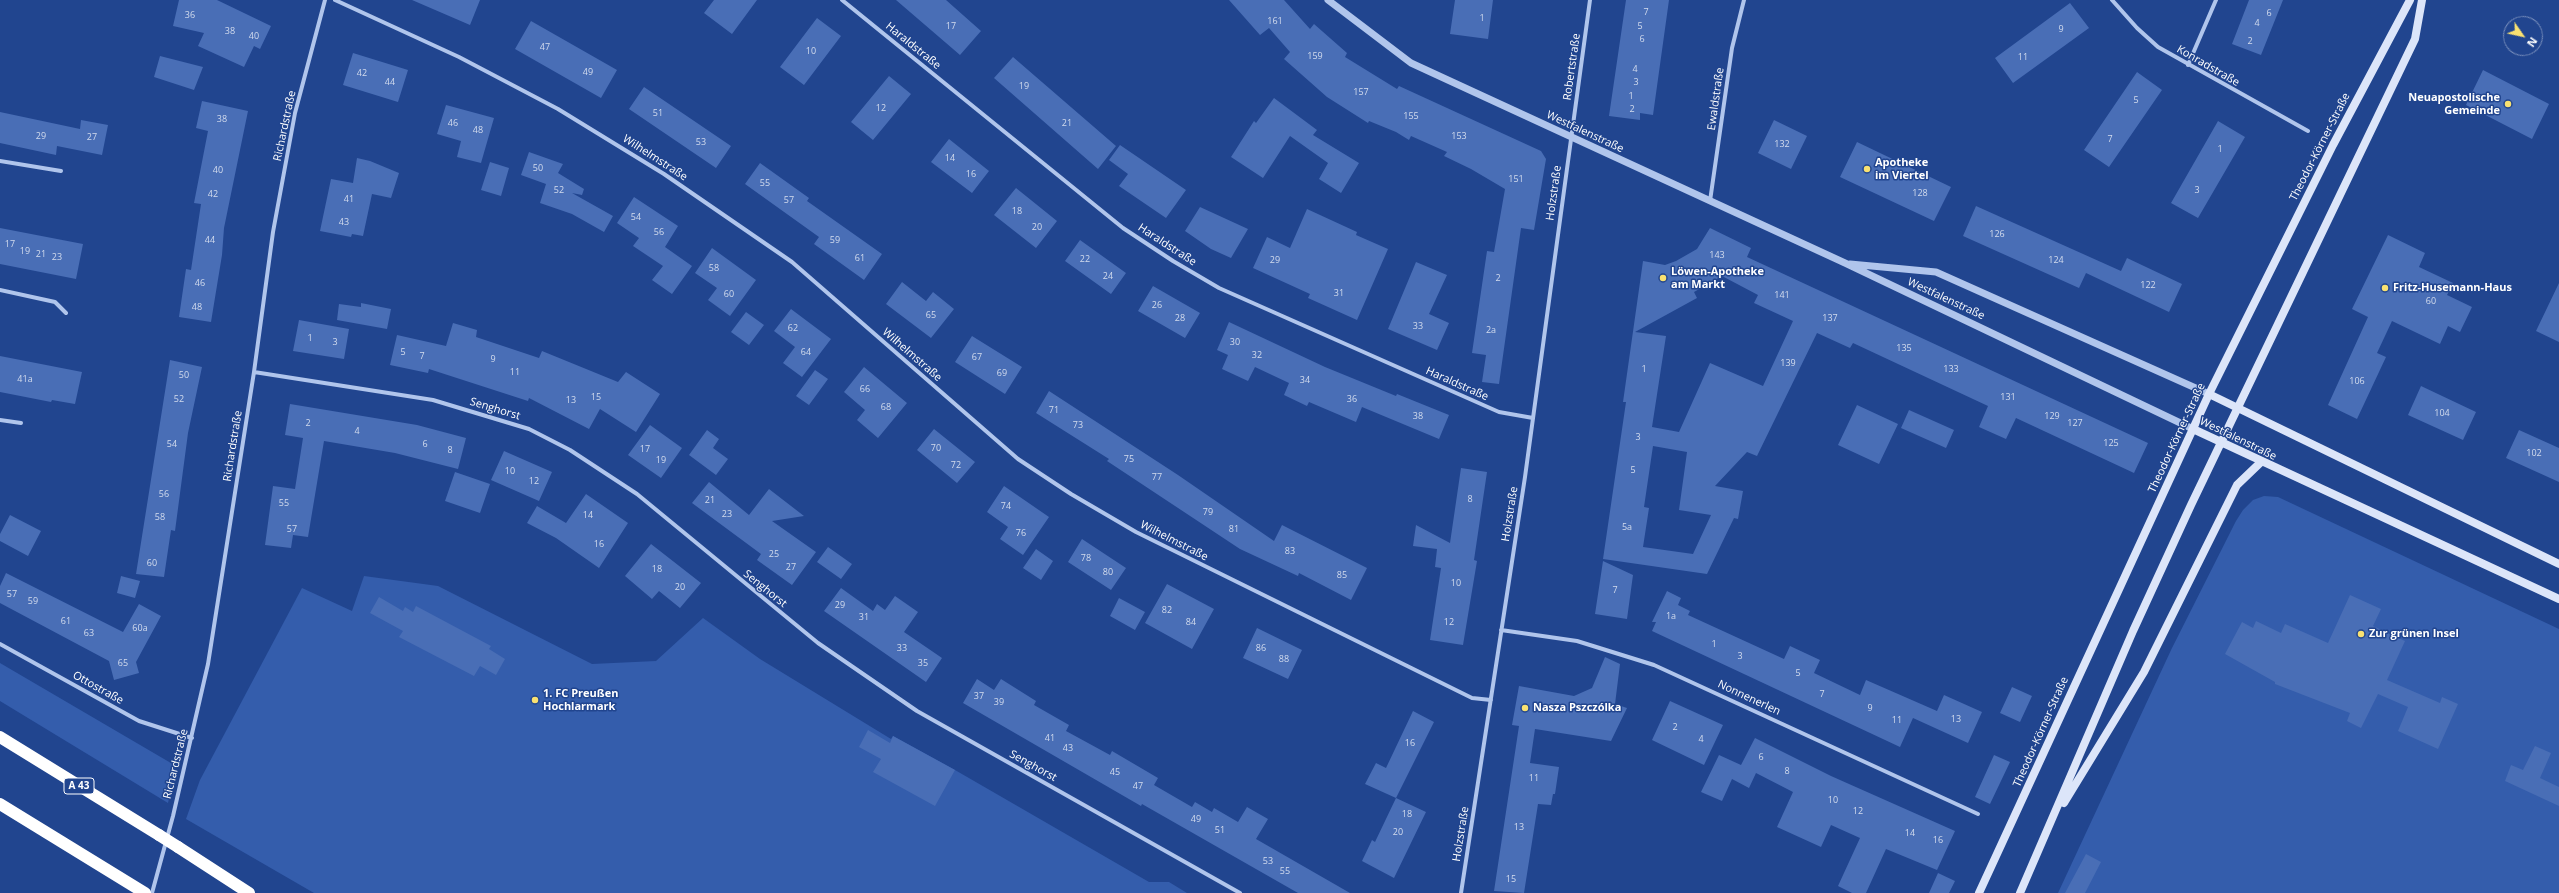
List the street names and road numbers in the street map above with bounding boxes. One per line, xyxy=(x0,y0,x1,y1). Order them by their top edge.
street label: Haraldstraße xyxy=(883,20,943,72)
street label: Robertstraße xyxy=(1561,33,1583,101)
street label: Konradstraße xyxy=(2174,43,2242,89)
street label: Ewaldstraße xyxy=(1705,67,1727,131)
street label: Richardstraße xyxy=(271,90,299,162)
street label: Theodor-Körner-Straße xyxy=(2287,91,2353,203)
street label: Westfalenstraße xyxy=(1544,108,1626,156)
street label: Wilhelmstraße xyxy=(620,132,690,184)
street label: Holzstraße xyxy=(1544,165,1564,221)
street label: Haraldstraße xyxy=(1135,221,1199,269)
street label: Westfalenstraße xyxy=(1905,275,1987,323)
street label: Wilhelmstraße xyxy=(880,326,944,384)
street label: Haraldstraße xyxy=(1424,364,1490,404)
street label: Theodor-Körner-Straße xyxy=(2146,381,2208,495)
street label: Senghorst xyxy=(468,395,522,423)
street label: Richardstraße xyxy=(221,410,245,482)
street label: Westfalenstraße xyxy=(2197,415,2279,463)
street label: Holzstraße xyxy=(1499,486,1521,542)
street label: Wilhelmstraße xyxy=(1138,518,1210,564)
street label: Senghorst xyxy=(741,568,789,610)
street label: Ottostraße xyxy=(70,669,126,707)
street label: Theodor-Körner-Straße xyxy=(2011,675,2071,789)
street label: Nonnenerlen xyxy=(1716,678,1782,718)
street label: Richardstraße xyxy=(161,728,191,800)
street label: Senghorst xyxy=(1007,748,1059,784)
road number: A 43 xyxy=(64,778,94,794)
street label: Holzstraße xyxy=(1450,806,1472,862)

